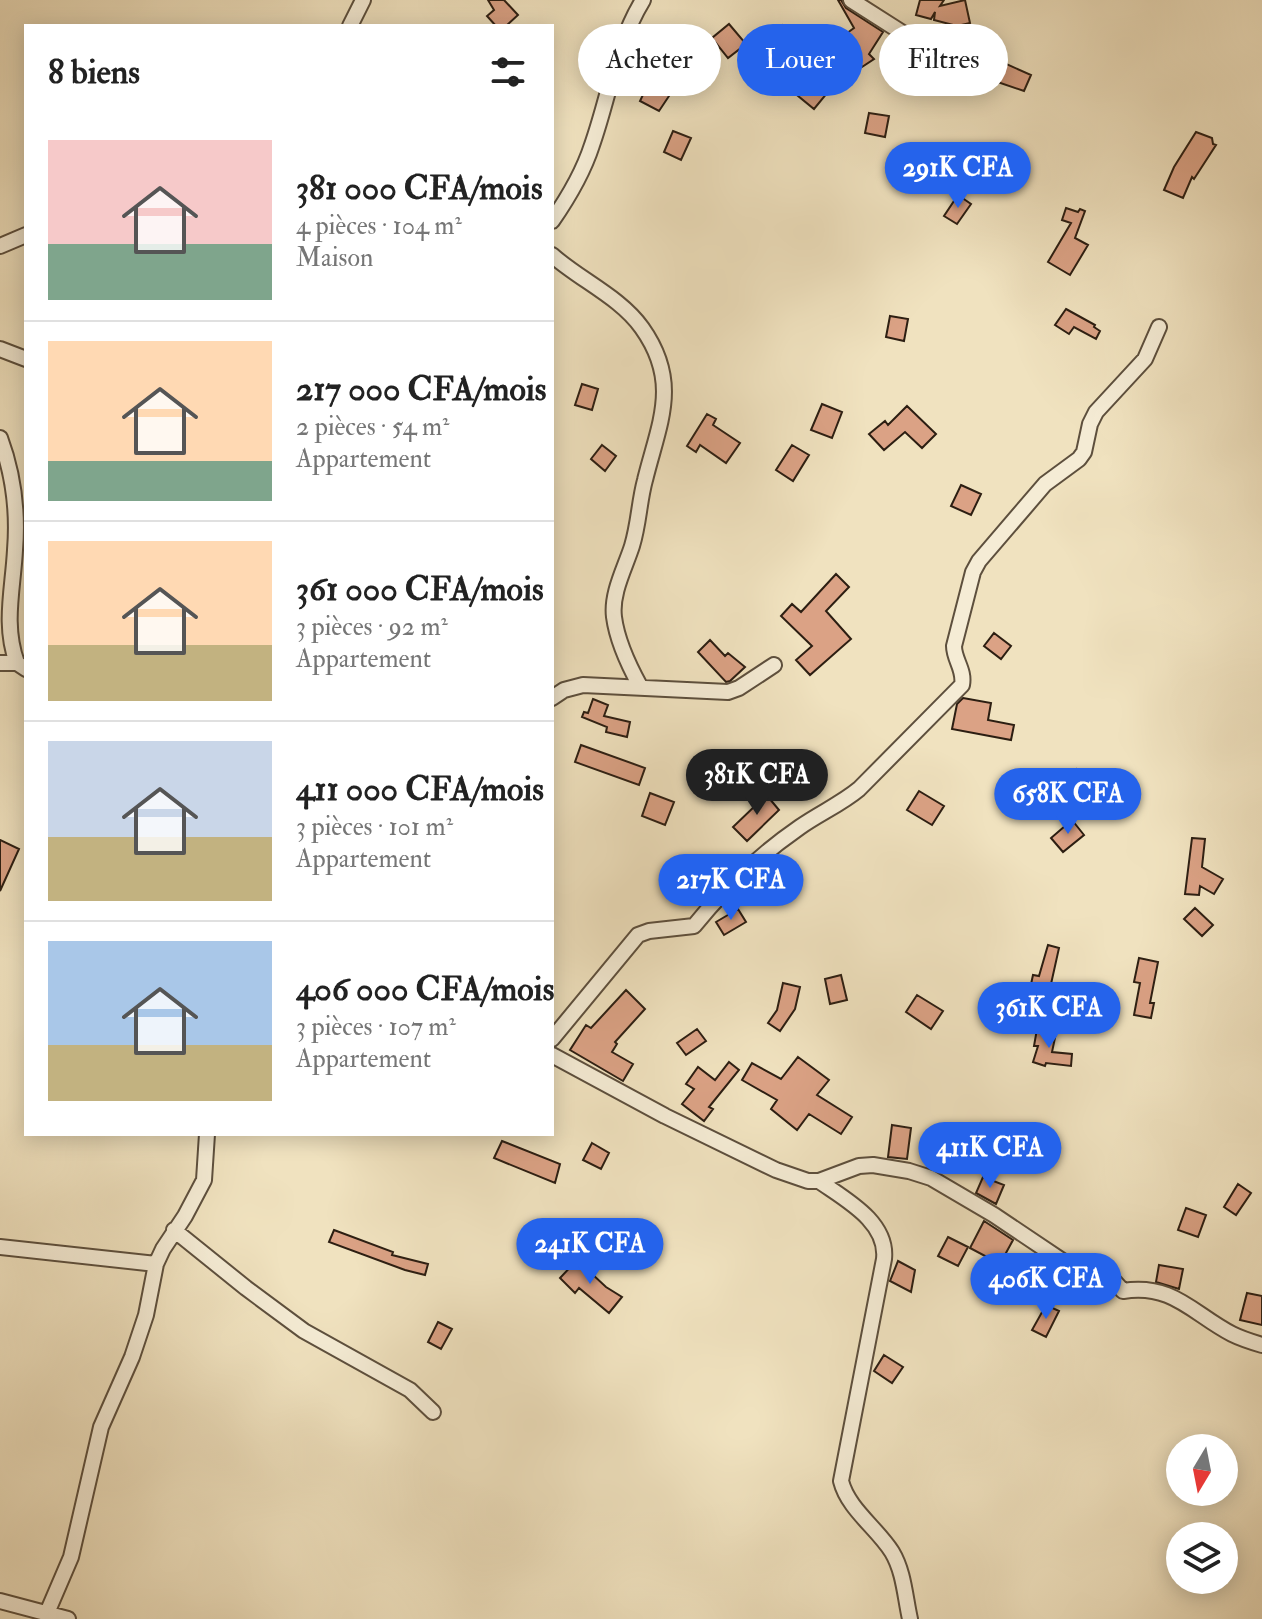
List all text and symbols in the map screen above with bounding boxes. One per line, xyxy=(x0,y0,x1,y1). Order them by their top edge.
chip: Acheter xyxy=(578,24,721,96)
chip: Louer xyxy=(737,24,863,96)
chip: Filtres xyxy=(879,24,1008,96)
icon: filters xyxy=(486,50,530,94)
text: 8 biens xyxy=(48,51,140,94)
pin: 291K CFA xyxy=(875,142,1041,210)
text: 291K CFA xyxy=(903,152,1013,184)
text: 381 000 CFA/mois xyxy=(296,167,543,210)
icon: home xyxy=(112,172,208,268)
text: 4 pièces · 104 m² xyxy=(296,210,462,242)
text: Maison xyxy=(296,242,373,274)
text: 217 000 CFA/mois xyxy=(296,368,546,411)
icon: home xyxy=(112,373,208,469)
text: 2 pièces · 54 m² xyxy=(296,411,449,443)
text: Appartement xyxy=(296,443,431,475)
text: 361 000 CFA/mois xyxy=(296,568,544,611)
icon: home xyxy=(112,573,208,669)
text: 3 pièces · 92 m² xyxy=(296,611,448,643)
text: Appartement xyxy=(296,643,431,675)
pin: 381K CFA xyxy=(674,749,840,817)
text: 381K CFA xyxy=(704,759,810,791)
text: 411 000 CFA/mois xyxy=(296,768,544,811)
pin: 658K CFA xyxy=(985,768,1151,836)
icon: home xyxy=(112,773,208,869)
text: 658K CFA xyxy=(1012,778,1124,810)
text: 3 pièces · 101 m² xyxy=(296,811,453,843)
text: Appartement xyxy=(296,843,431,875)
pin: 217K CFA xyxy=(648,854,814,922)
text: 217K CFA xyxy=(676,864,786,896)
text: 406 000 CFA/mois xyxy=(296,968,554,1011)
icon: home xyxy=(112,973,208,1069)
pin: 361K CFA xyxy=(966,982,1132,1050)
text: 361K CFA xyxy=(996,992,1102,1024)
text: 3 pièces · 107 m² xyxy=(296,1011,456,1043)
text: Appartement xyxy=(296,1043,431,1075)
pin: 411K CFA xyxy=(907,1122,1073,1190)
text: 411K CFA xyxy=(936,1132,1044,1164)
pin: 241K CFA xyxy=(507,1218,673,1286)
text: 241K CFA xyxy=(534,1228,646,1260)
pin: 406K CFA xyxy=(963,1253,1129,1321)
text: 406K CFA xyxy=(988,1263,1104,1295)
north arrow xyxy=(1166,1434,1238,1506)
map controls xyxy=(1166,1434,1238,1594)
button: layers xyxy=(1166,1522,1238,1594)

